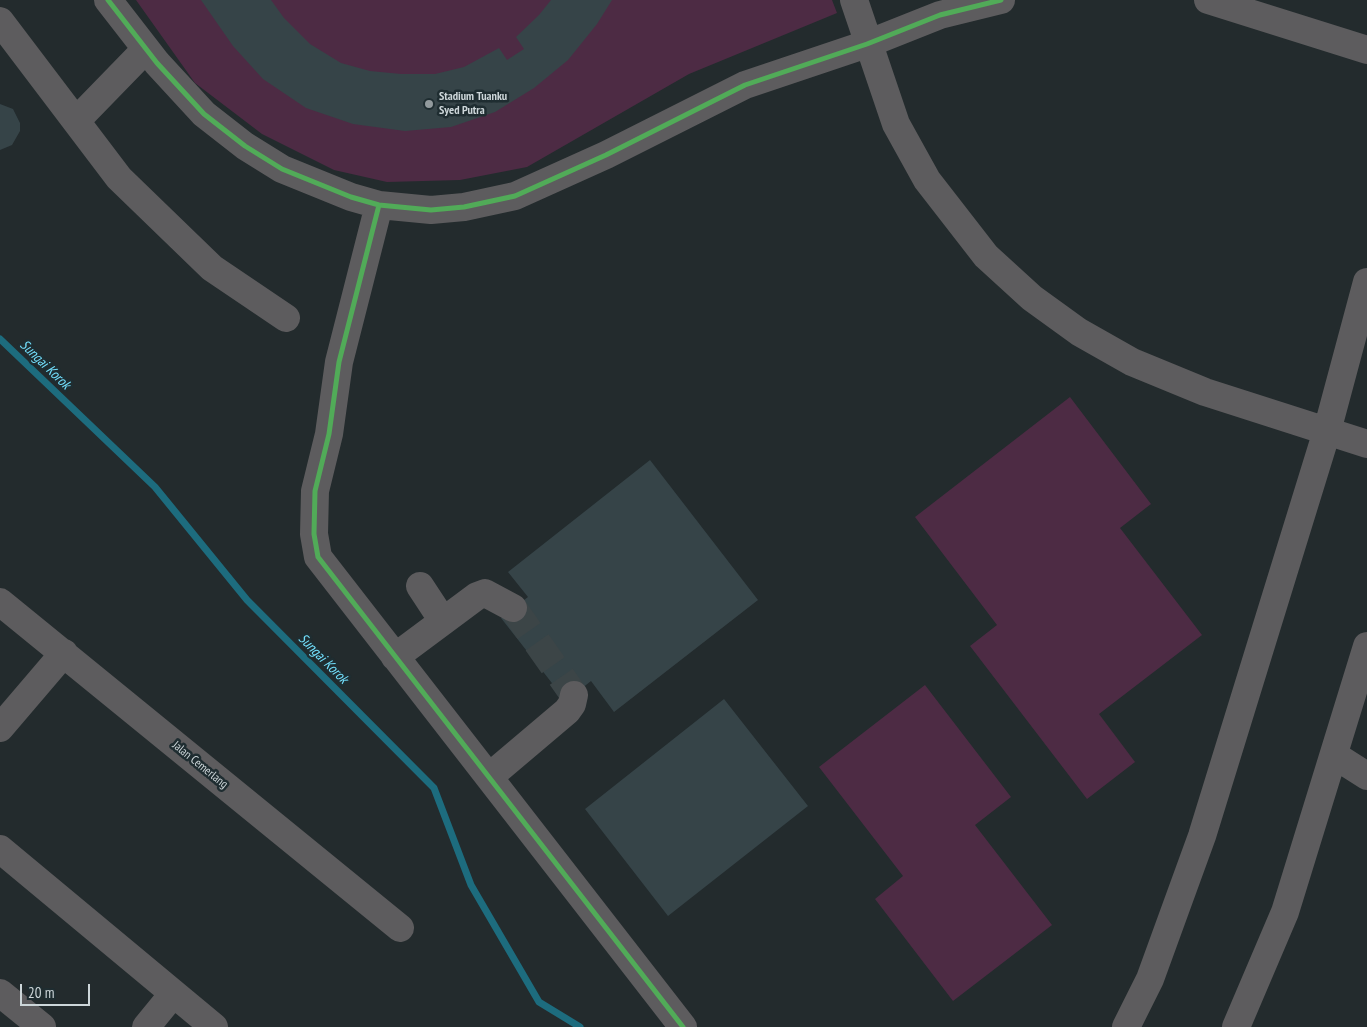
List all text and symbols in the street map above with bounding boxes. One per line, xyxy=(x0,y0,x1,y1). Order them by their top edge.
place label: Stadium Tuanku Syed Putra xyxy=(439,90,507,118)
marker: Stadium Tuanku Syed Putra xyxy=(423,98,435,110)
water label: Sungai Korok xyxy=(16,337,74,393)
water label: Sungai Korok xyxy=(295,631,351,687)
street label: Jalan Cemerlang xyxy=(169,738,231,792)
scale bar xyxy=(22,974,92,1006)
text: 20 m xyxy=(28,983,54,1002)

